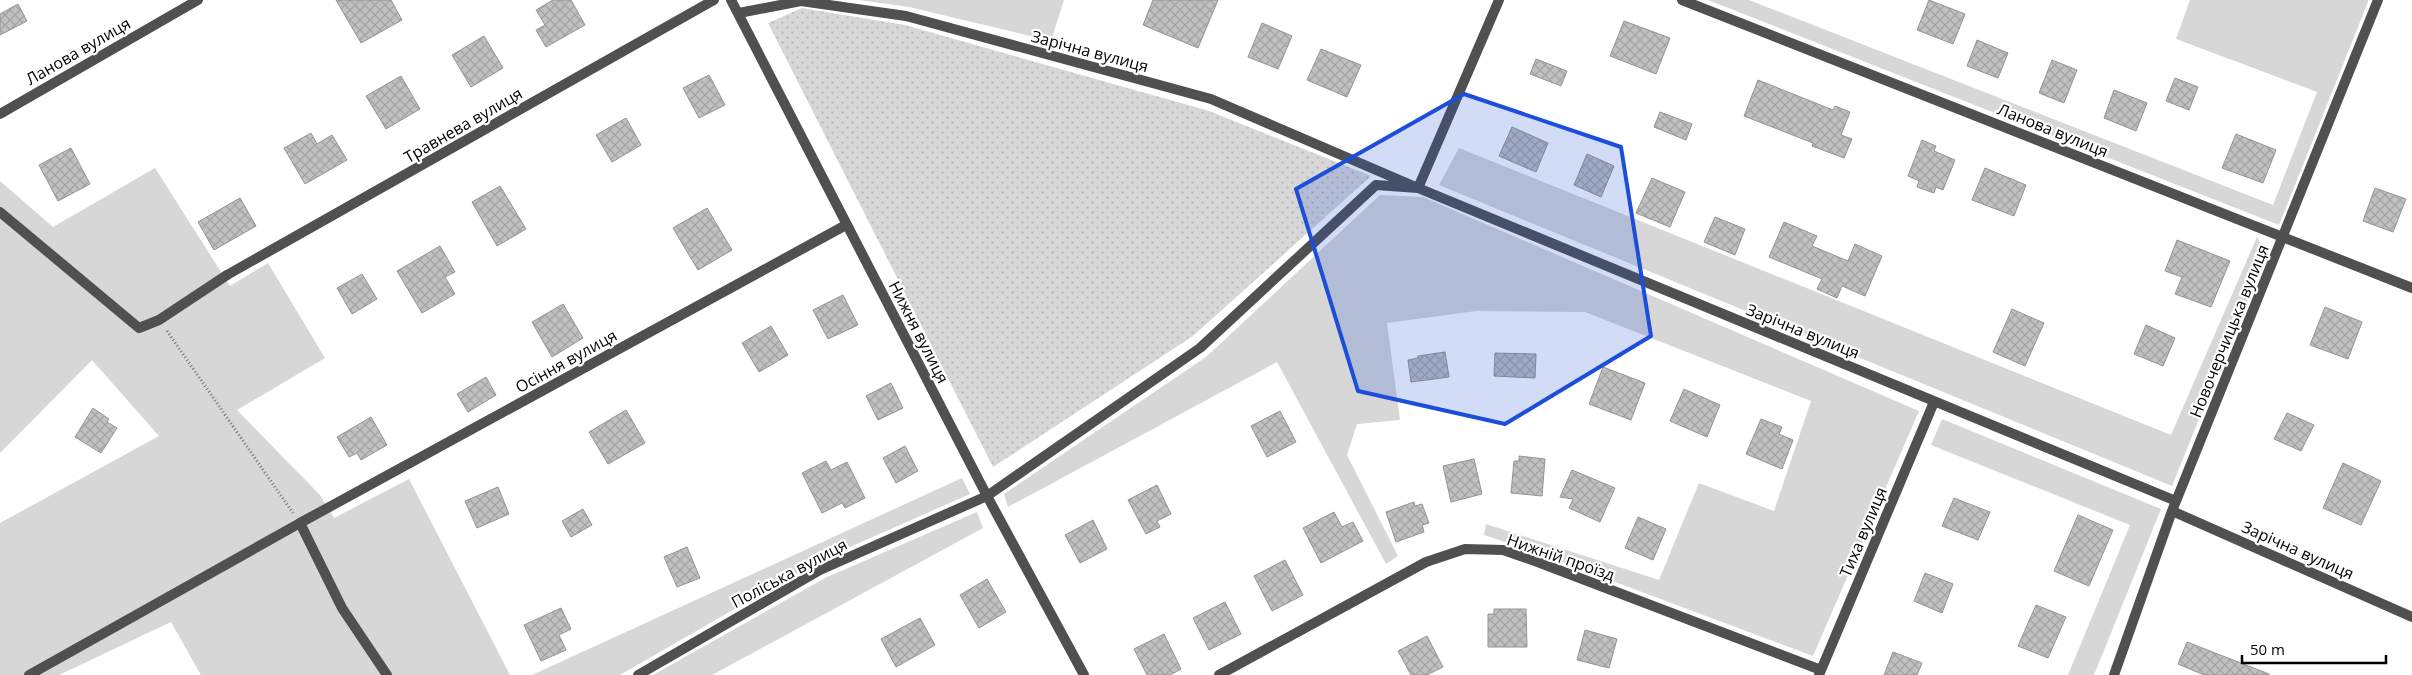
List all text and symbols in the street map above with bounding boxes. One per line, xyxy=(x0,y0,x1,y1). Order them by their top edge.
street label: Ланова вулиця xyxy=(22,12,134,90)
street label: Зарічна вулиця xyxy=(1029,25,1151,77)
street label: Травнева вулиця xyxy=(400,82,526,168)
street label: Ланова вулиця xyxy=(1994,98,2112,162)
street label: Новочерчицька вулиця xyxy=(2184,241,2274,421)
street label: Нижня вулиця xyxy=(884,277,954,387)
street label: Зарічна вулиця xyxy=(1743,298,1863,364)
street label: Осіння вулиця xyxy=(511,324,621,398)
street label: Тиха вулиця xyxy=(1834,484,1892,580)
street label: Зарічна вулиця xyxy=(2239,515,2357,585)
street label: Нижній проїзд xyxy=(1504,528,1618,586)
street label: Поліська вулиця xyxy=(727,533,851,613)
scale bar xyxy=(2242,632,2386,664)
text: 50 m xyxy=(2250,639,2285,659)

